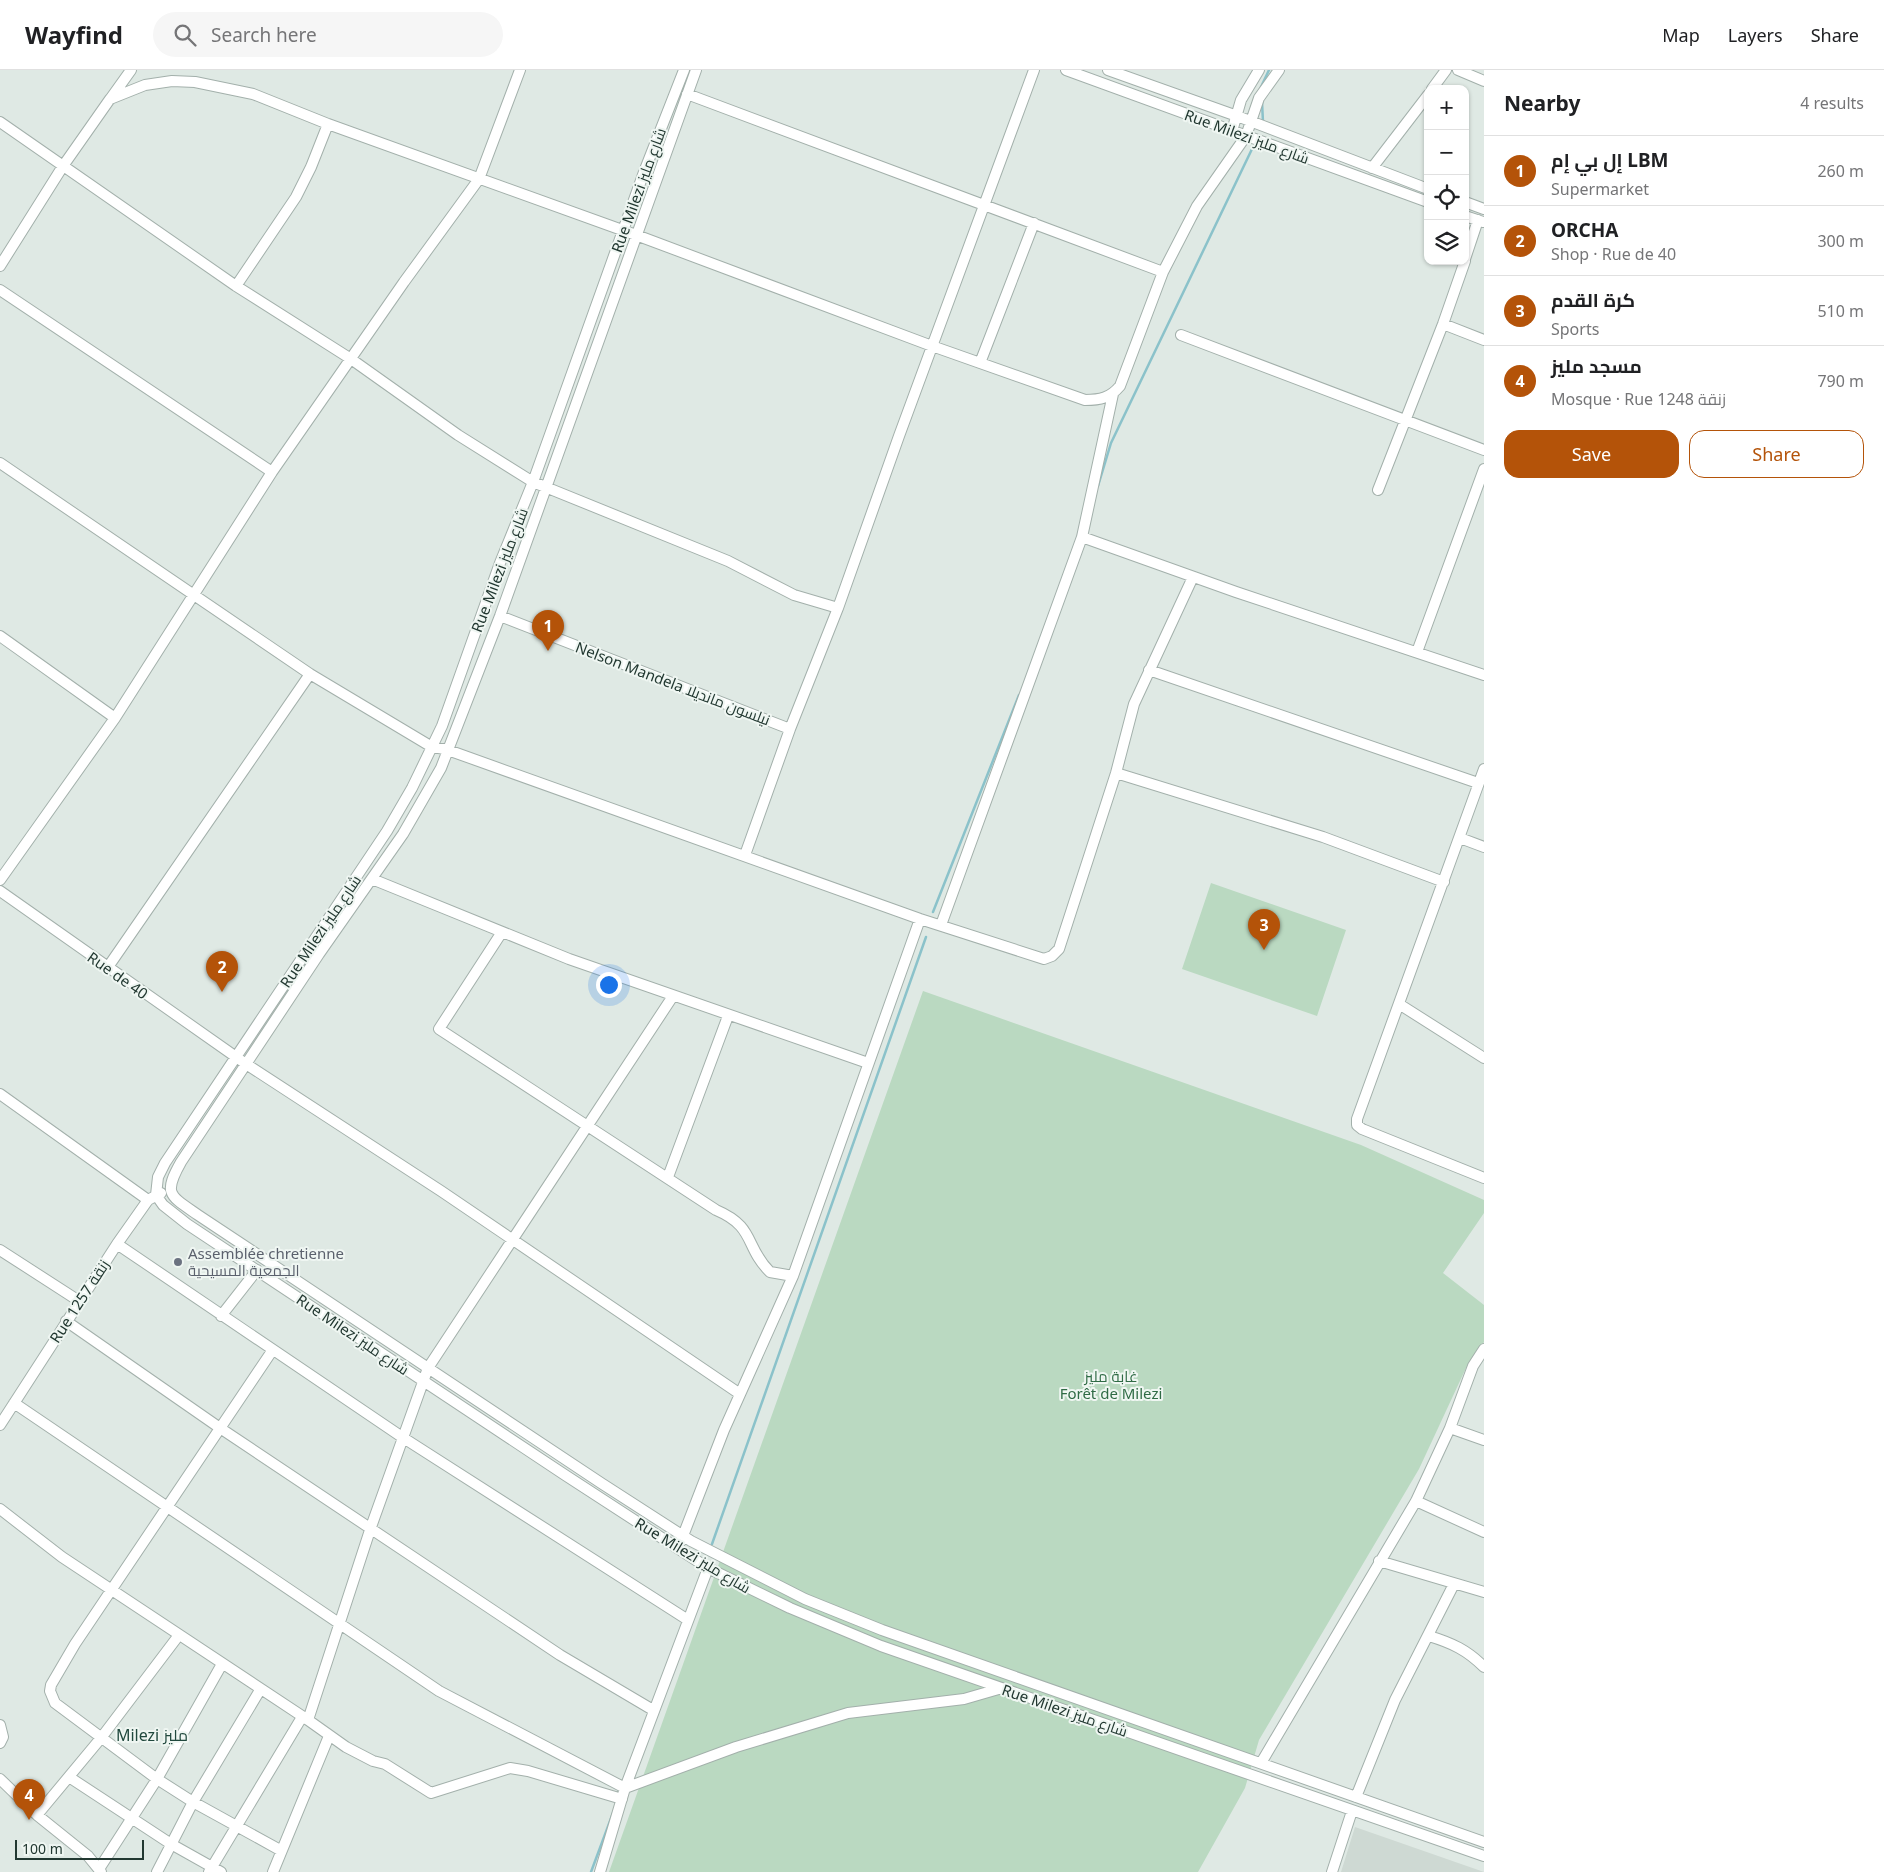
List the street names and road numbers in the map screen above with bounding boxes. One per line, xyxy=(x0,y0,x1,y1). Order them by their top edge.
street label: Rue Milezi شارع مليز xyxy=(1181,104,1312,170)
street label: Rue Milezi شارع مليز xyxy=(606,125,672,256)
street label: Rue Milezi شارع مليز xyxy=(466,505,534,636)
street label: Nelson Mandela نيلسون مانديلا xyxy=(572,637,773,730)
street label: Rue Milezi شارع مليز xyxy=(275,871,367,992)
street label: Rue de 40 xyxy=(84,947,152,1003)
street label: Rue 1257 زنقة xyxy=(45,1256,113,1346)
street label: Rue Milezi شارع مليز xyxy=(292,1289,413,1381)
street label: Rue Milezi شارع مليز xyxy=(630,1513,755,1599)
street label: Rue Milezi شارع مليز xyxy=(999,1679,1130,1743)

